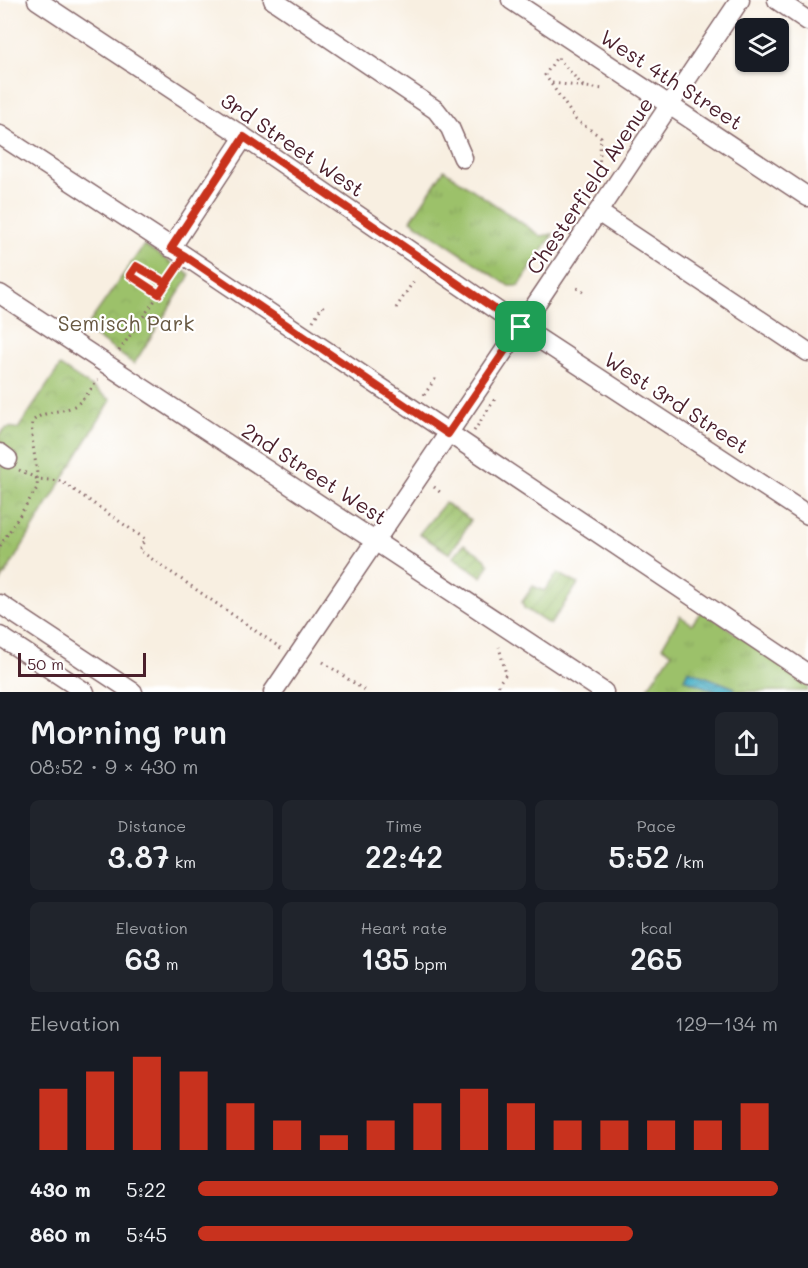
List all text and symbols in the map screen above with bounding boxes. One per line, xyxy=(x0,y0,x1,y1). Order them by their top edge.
map controls xyxy=(735,18,789,72)
button: layers xyxy=(735,18,789,72)
street label: West 4th Street xyxy=(596,23,748,135)
street label: 3rd Street West xyxy=(216,86,370,202)
street label: Chesterfield Avenue xyxy=(520,91,658,279)
pin xyxy=(495,301,546,352)
park label: Semisch Park xyxy=(58,309,194,336)
icon: arrive xyxy=(504,310,537,343)
street label: West 3rd Street xyxy=(599,345,755,459)
street label: 2nd Street West xyxy=(237,416,393,530)
scale bar xyxy=(18,650,146,678)
text: 50 m xyxy=(27,653,64,674)
text: Morning run xyxy=(30,709,227,752)
button: share xyxy=(715,712,778,775)
text: 08:52 · 9 × 430 m xyxy=(30,753,199,779)
text: Distance xyxy=(117,815,186,836)
text: Time xyxy=(386,815,422,836)
text: Pace xyxy=(637,815,676,836)
text: 3.87 xyxy=(107,836,170,876)
text: 22:42 xyxy=(365,836,443,876)
text: 5:52 xyxy=(608,836,670,876)
text: km xyxy=(170,851,196,872)
text: /km xyxy=(670,851,704,872)
text: Elevation xyxy=(116,917,188,938)
text: Heart rate xyxy=(361,917,447,938)
text: kcal xyxy=(640,917,672,938)
text: 63 xyxy=(125,938,161,978)
text: 135 xyxy=(361,938,409,978)
text: 265 xyxy=(630,938,683,978)
text: m xyxy=(161,953,179,974)
text: bpm xyxy=(409,953,447,974)
text: Elevation xyxy=(30,1010,120,1036)
text: 129–134 m xyxy=(675,1010,778,1036)
text: 430 m xyxy=(30,1176,91,1202)
text: 5:22 xyxy=(126,1176,166,1202)
text: 860 m xyxy=(30,1221,90,1247)
text: 5:45 xyxy=(126,1221,167,1247)

